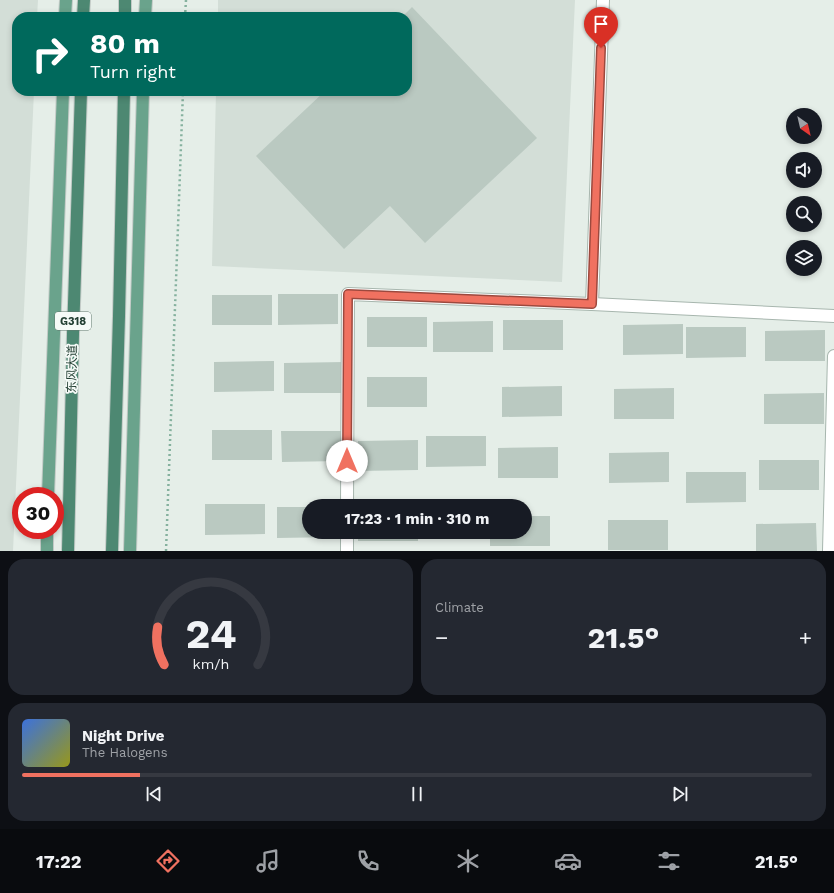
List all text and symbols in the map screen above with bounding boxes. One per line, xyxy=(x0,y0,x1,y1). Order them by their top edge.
pin xyxy=(584,7.0,618,48)
icon: arrive xyxy=(590,13,612,35)
text: 80 m xyxy=(90,27,160,60)
icon: right xyxy=(24,28,76,80)
text: Turn right xyxy=(90,61,176,82)
north arrow xyxy=(786,108,822,144)
map controls xyxy=(786,108,822,276)
button: sound xyxy=(786,152,822,188)
button: search xyxy=(786,196,822,232)
button: layers xyxy=(786,240,822,276)
road number: G318 xyxy=(55,312,91,330)
street label: 东风大道 xyxy=(65,345,79,393)
position arrow xyxy=(326,440,368,482)
speed limit sign: 30 xyxy=(12,487,64,539)
text: 17:23 · 1 min · 310 m xyxy=(345,510,489,528)
text: Climate xyxy=(435,600,484,615)
text: 24 xyxy=(185,609,236,658)
text: 21.5° xyxy=(588,620,659,655)
text: − xyxy=(435,625,448,650)
text: + xyxy=(799,625,812,650)
text: km/h xyxy=(192,656,229,672)
text: Night Drive xyxy=(82,727,165,745)
text: The Halogens xyxy=(82,745,168,760)
icon: previous xyxy=(143,783,165,805)
icon: pause xyxy=(406,783,428,805)
icon: next xyxy=(669,783,691,805)
icon: directions xyxy=(154,847,182,875)
icon: music xyxy=(254,847,282,875)
icon: phone xyxy=(354,847,382,875)
icon: climate xyxy=(454,847,482,875)
icon: car xyxy=(554,847,582,875)
icon: filters xyxy=(655,847,683,875)
text: 17:22 xyxy=(36,851,81,872)
text: 21.5° xyxy=(755,851,798,872)

